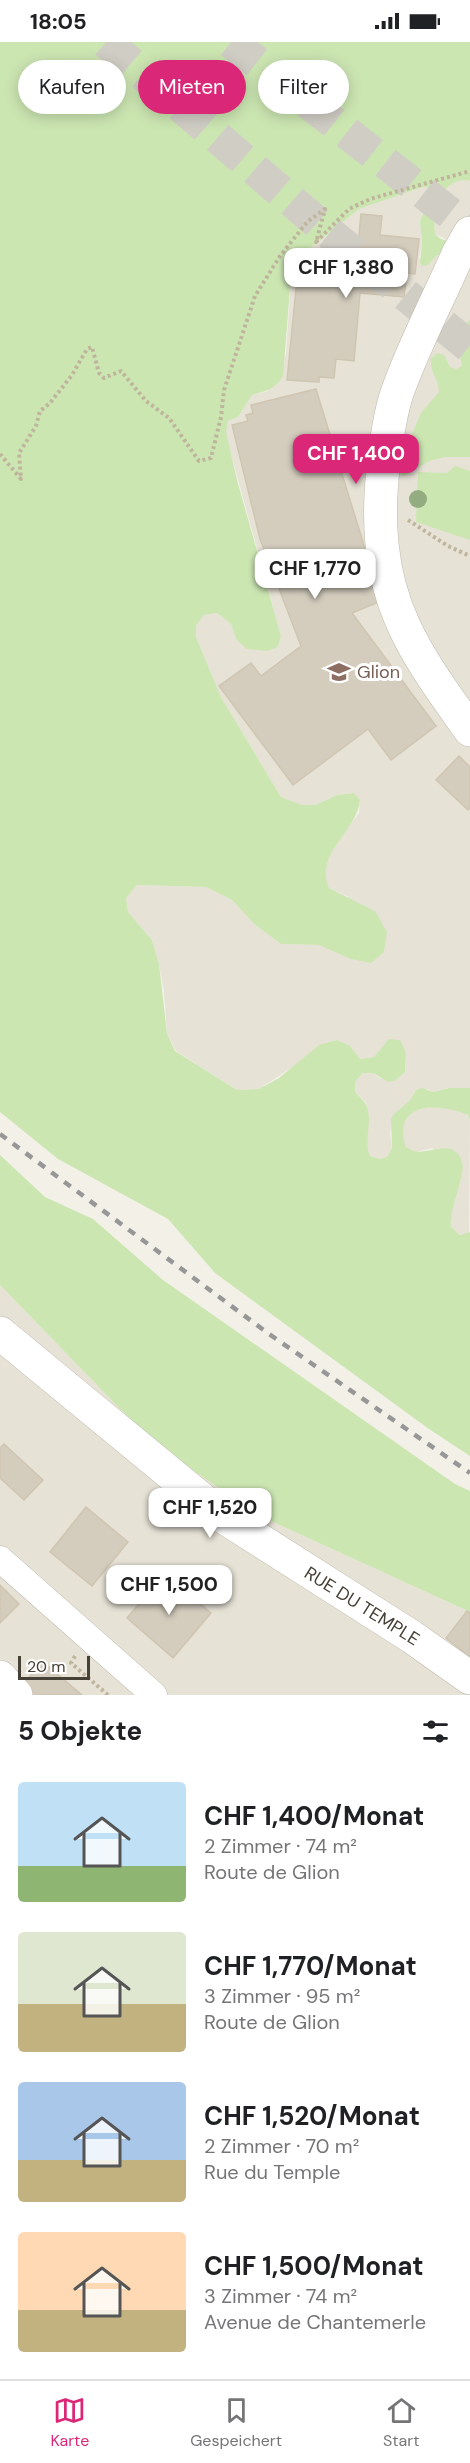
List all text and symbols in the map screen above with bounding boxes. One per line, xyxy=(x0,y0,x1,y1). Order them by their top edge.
text: 18:05 xyxy=(30,7,87,36)
chip: Kaufen xyxy=(18,60,126,114)
chip: Mieten xyxy=(138,60,246,114)
chip: Filter xyxy=(258,60,349,114)
pin: CHF 1,380 xyxy=(277,248,415,299)
text: CHF 1,380 xyxy=(298,254,394,280)
pin: CHF 1,400 xyxy=(287,434,425,485)
text: CHF 1,400 xyxy=(307,440,405,466)
pin: CHF 1,770 xyxy=(246,549,384,600)
text: CHF 1,770 xyxy=(269,555,361,581)
school or university icon: Glion xyxy=(326,659,352,685)
place label: Glion xyxy=(357,660,400,684)
pin: CHF 1,520 xyxy=(141,1488,279,1539)
text: CHF 1,520 xyxy=(163,1494,257,1520)
street label: RUE DU TEMPLE xyxy=(300,1561,424,1651)
pin: CHF 1,500 xyxy=(100,1565,238,1616)
text: CHF 1,500 xyxy=(120,1571,218,1597)
scale bar xyxy=(18,1653,90,1680)
text: 20 m xyxy=(27,1656,66,1677)
text: 5 Objekte xyxy=(18,1714,142,1748)
icon: filters xyxy=(419,1715,452,1748)
text: CHF 1,400/Monat xyxy=(204,1799,424,1833)
icon: home xyxy=(66,1806,138,1878)
text: 2 Zimmer · 74 m² xyxy=(204,1833,357,1859)
text: Route de Glion xyxy=(204,1859,340,1885)
text: CHF 1,770/Monat xyxy=(204,1949,417,1983)
icon: home xyxy=(66,1956,138,2028)
text: 3 Zimmer · 95 m² xyxy=(204,1983,360,2009)
text: Route de Glion xyxy=(204,2009,340,2035)
text: CHF 1,520/Monat xyxy=(204,2099,420,2133)
icon: home xyxy=(66,2106,138,2178)
text: 2 Zimmer · 70 m² xyxy=(204,2133,359,2159)
text: Rue du Temple xyxy=(204,2159,340,2185)
text: CHF 1,500/Monat xyxy=(204,2249,424,2283)
icon: home xyxy=(66,2256,138,2328)
text: 3 Zimmer · 74 m² xyxy=(204,2283,357,2309)
text: Avenue de Chantemerle xyxy=(204,2309,426,2335)
tab: Karte xyxy=(50,2394,89,2451)
tab: Gespeichert xyxy=(190,2394,282,2451)
tab: Start xyxy=(383,2394,420,2451)

